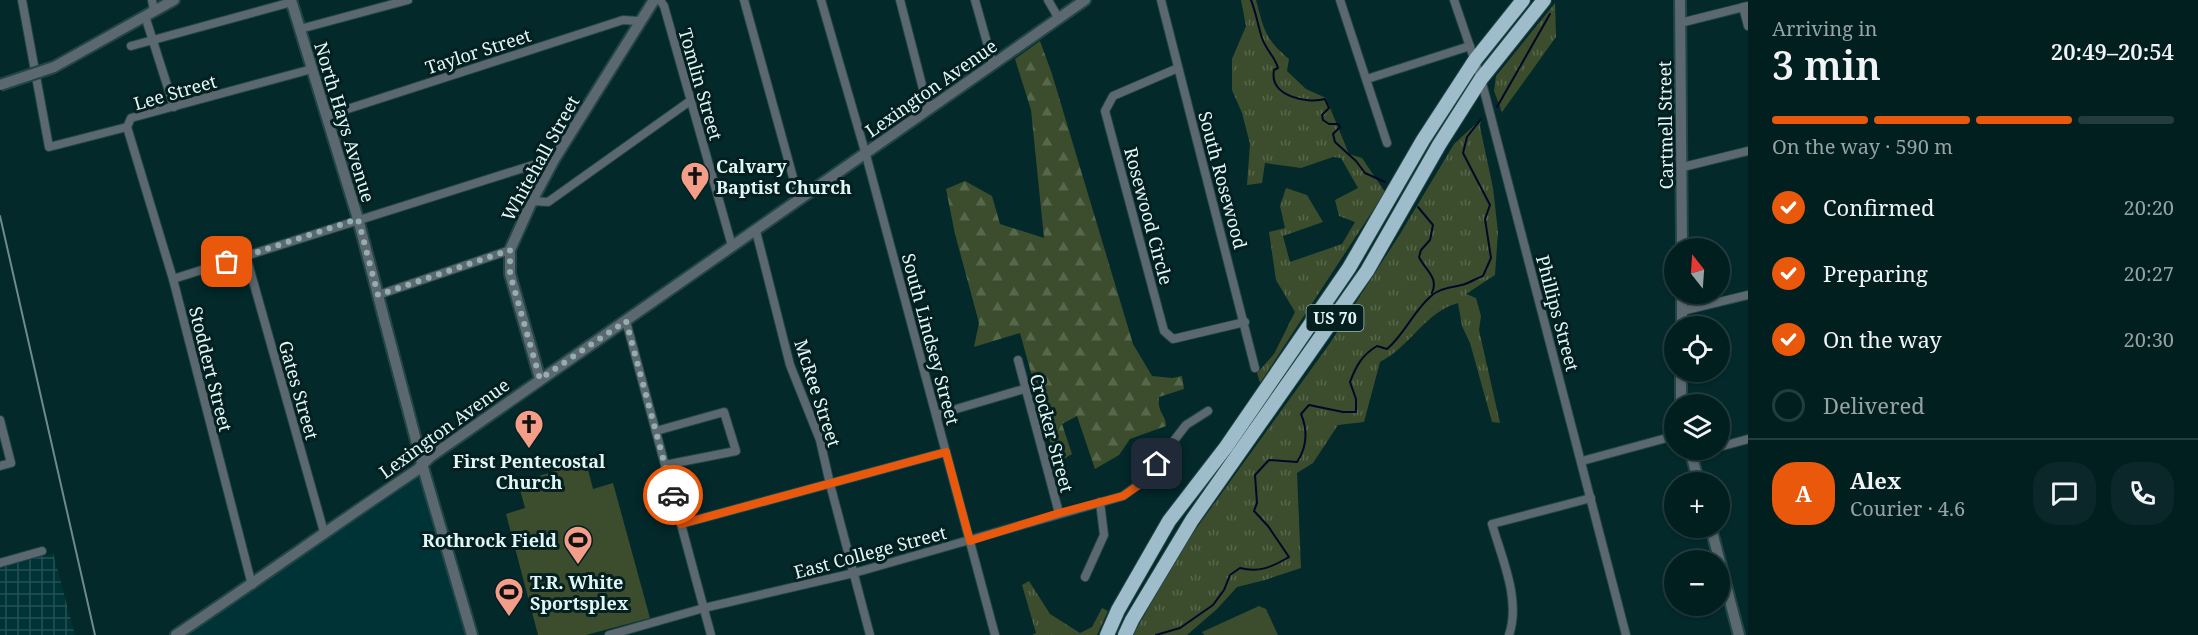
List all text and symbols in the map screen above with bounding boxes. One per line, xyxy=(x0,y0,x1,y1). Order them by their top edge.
text: Arriving in xyxy=(1772,15,1877,42)
street label: Taylor Street xyxy=(422,23,534,79)
street label: Tomlin Street xyxy=(674,25,728,143)
street label: Lexington Avenue xyxy=(860,34,1002,142)
text: 20:49–20:54 xyxy=(2051,36,2174,66)
text: 3 min xyxy=(1772,38,1881,91)
street label: North Hays Avenue xyxy=(309,39,381,205)
street label: Cartmell Street xyxy=(1652,60,1678,190)
street label: Lee Street xyxy=(131,69,219,115)
street label: Whitehall Street xyxy=(496,91,584,225)
street label: South Rosewood xyxy=(1193,109,1253,251)
text: On the way · 590 m xyxy=(1772,133,1953,160)
street label: Rosewood Circle xyxy=(1119,145,1179,287)
place label: Calvary Baptist Church xyxy=(716,154,852,199)
church icon: Calvary Baptist Church xyxy=(679,160,711,202)
icon: check xyxy=(1772,191,1805,224)
text: Confirmed xyxy=(1823,192,1934,222)
text: 20:20 xyxy=(2124,194,2174,221)
pin xyxy=(201,236,252,287)
north arrow xyxy=(1664,238,1730,304)
map controls xyxy=(1664,238,1730,616)
icon: bag xyxy=(210,245,243,278)
street label: South Lindsey Street xyxy=(897,251,965,427)
street label: Phillips Street xyxy=(1531,252,1585,374)
icon: check xyxy=(1772,257,1805,290)
text: Preparing xyxy=(1823,258,1928,288)
text: 20:27 xyxy=(2124,260,2174,287)
street label: Stoddert Street xyxy=(184,304,238,434)
road number: US 70 xyxy=(1306,305,1364,331)
button: locate xyxy=(1664,316,1730,382)
icon: check xyxy=(1772,323,1805,356)
text: On the way xyxy=(1823,324,1942,354)
text: 20:30 xyxy=(2124,326,2174,353)
street label: McRee Street xyxy=(789,336,847,450)
street label: Gates Street xyxy=(273,338,325,442)
street label: Crocker Street xyxy=(1025,371,1079,495)
street label: Lexington Avenue xyxy=(374,373,514,483)
text: Delivered xyxy=(1823,390,1925,420)
button: layers xyxy=(1664,394,1730,460)
church icon: First Pentecostal Church xyxy=(513,408,545,450)
pin xyxy=(1131,438,1182,489)
icon: home xyxy=(1140,447,1173,480)
place label: First Pentecostal Church xyxy=(453,449,606,494)
button: chat xyxy=(2033,462,2096,525)
button: phone xyxy=(2111,462,2174,525)
courier xyxy=(643,465,703,525)
text: Alex xyxy=(1850,465,1901,495)
button: + xyxy=(1664,472,1730,538)
text: A xyxy=(1795,478,1812,508)
icon: car xyxy=(657,479,690,512)
text: Courier · 4.6 xyxy=(1850,495,1965,522)
street label: East College Street xyxy=(791,520,949,584)
sports icon: Rothrock Field xyxy=(562,524,594,566)
place label: Rothrock Field xyxy=(422,528,557,552)
button: − xyxy=(1664,550,1730,616)
place label: T.R. White Sportsplex xyxy=(530,570,629,615)
sports icon: T.R. White Sportsplex xyxy=(493,576,525,618)

